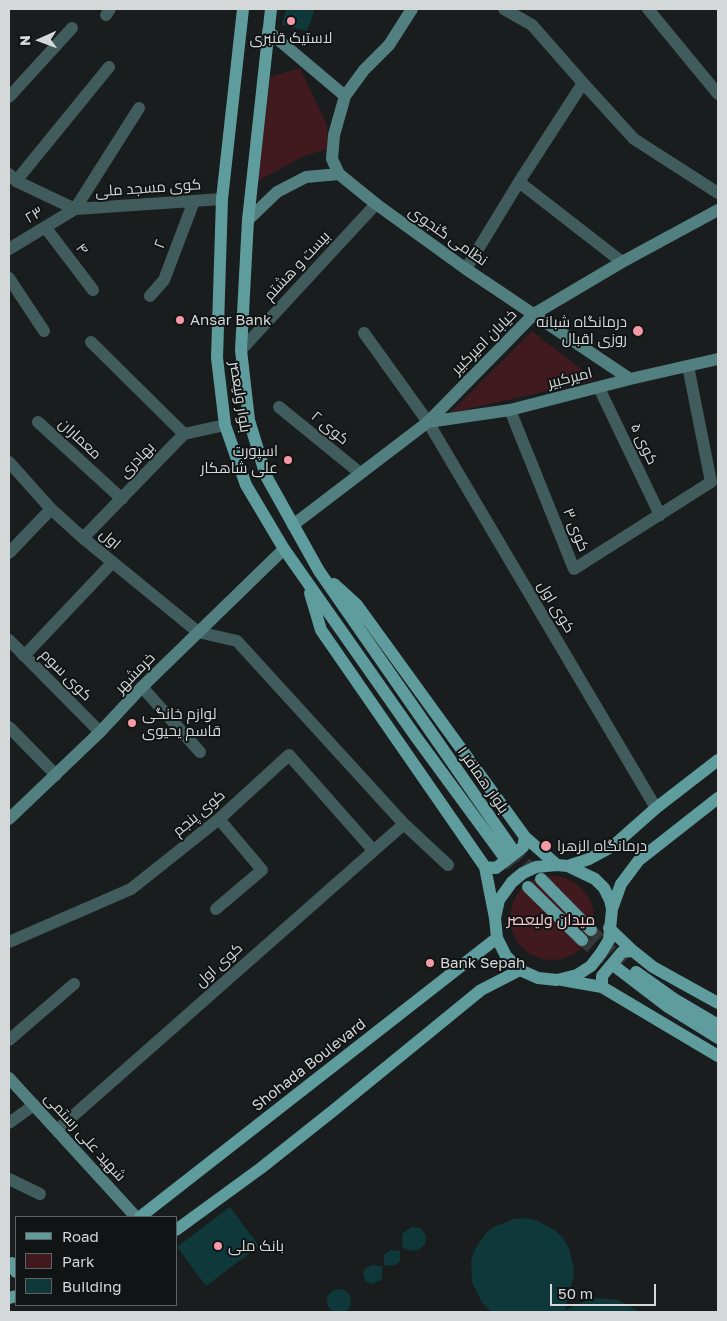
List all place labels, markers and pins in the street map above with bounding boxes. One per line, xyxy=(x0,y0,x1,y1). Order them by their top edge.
marker: لاستیک قنبری xyxy=(285,15,297,27)
place label: لاستیک قنبری xyxy=(250,29,332,47)
place label: Ansar Bank xyxy=(190,311,272,329)
place label: درمانگاه شبانه روزی اقبال xyxy=(536,313,627,348)
marker: Ansar Bank xyxy=(174,314,186,326)
marker: درمانگاه شبانه روزی اقبال xyxy=(631,324,645,338)
place label: اسپورت علی شاهکار xyxy=(200,442,278,477)
marker: اسپورت علی شاهکار xyxy=(282,454,294,466)
place label: لوازم خانگی قاسم یحیوی xyxy=(142,705,221,740)
marker: لوازم خانگی قاسم یحیوی xyxy=(126,717,138,729)
place label: درمانگاه الزهرا xyxy=(557,837,647,855)
marker: درمانگاه الزهرا xyxy=(539,839,553,853)
place label: Bank Sepah xyxy=(440,954,525,972)
marker: Bank Sepah xyxy=(424,957,436,969)
place label: بانک ملی xyxy=(228,1237,284,1255)
marker: بانک ملی xyxy=(212,1240,224,1252)

